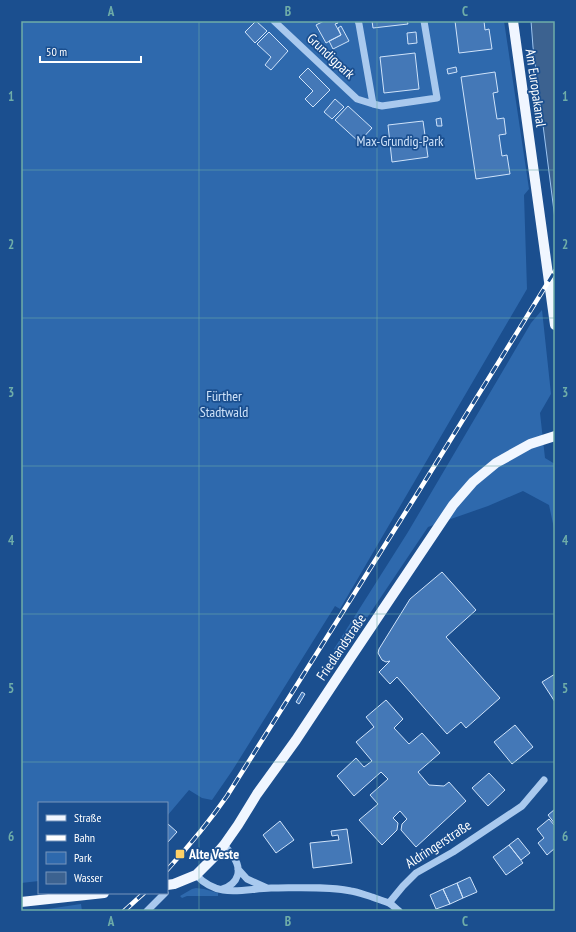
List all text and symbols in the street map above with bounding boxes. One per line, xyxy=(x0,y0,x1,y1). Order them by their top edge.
text: A xyxy=(107,3,115,20)
text: B xyxy=(285,3,291,20)
text: C xyxy=(462,3,468,20)
street label: Grundigpark xyxy=(303,29,359,83)
scale bar xyxy=(40,38,141,64)
text: 50 m xyxy=(46,44,67,59)
street label: Am Europakanal xyxy=(522,48,550,129)
text: 1 xyxy=(8,88,14,105)
text: 1 xyxy=(562,88,568,105)
park label: Max-Grundig-Park xyxy=(357,132,444,150)
text: 2 xyxy=(8,236,14,253)
text: 2 xyxy=(562,236,568,253)
text: 3 xyxy=(8,384,14,401)
text: 3 xyxy=(562,384,568,401)
park label: Fürther Stadtwald xyxy=(200,387,248,421)
text: 4 xyxy=(8,532,15,549)
text: 4 xyxy=(562,532,569,549)
street label: Friedlandstraße xyxy=(312,610,370,684)
text: 5 xyxy=(8,680,14,697)
text: 5 xyxy=(562,680,568,697)
legend xyxy=(38,802,168,894)
text: Straße xyxy=(74,810,101,825)
street label: Aldringerstraße xyxy=(402,816,475,872)
text: 6 xyxy=(8,828,14,845)
text: 6 xyxy=(562,828,568,845)
text: Bahn xyxy=(74,830,95,845)
place label: Alte Veste xyxy=(188,845,239,863)
marker: Alte Veste xyxy=(174,848,186,860)
text: Park xyxy=(74,850,92,865)
text: Wasser xyxy=(74,870,104,885)
text: A xyxy=(107,913,115,930)
text: B xyxy=(285,913,291,930)
text: C xyxy=(462,913,468,930)

